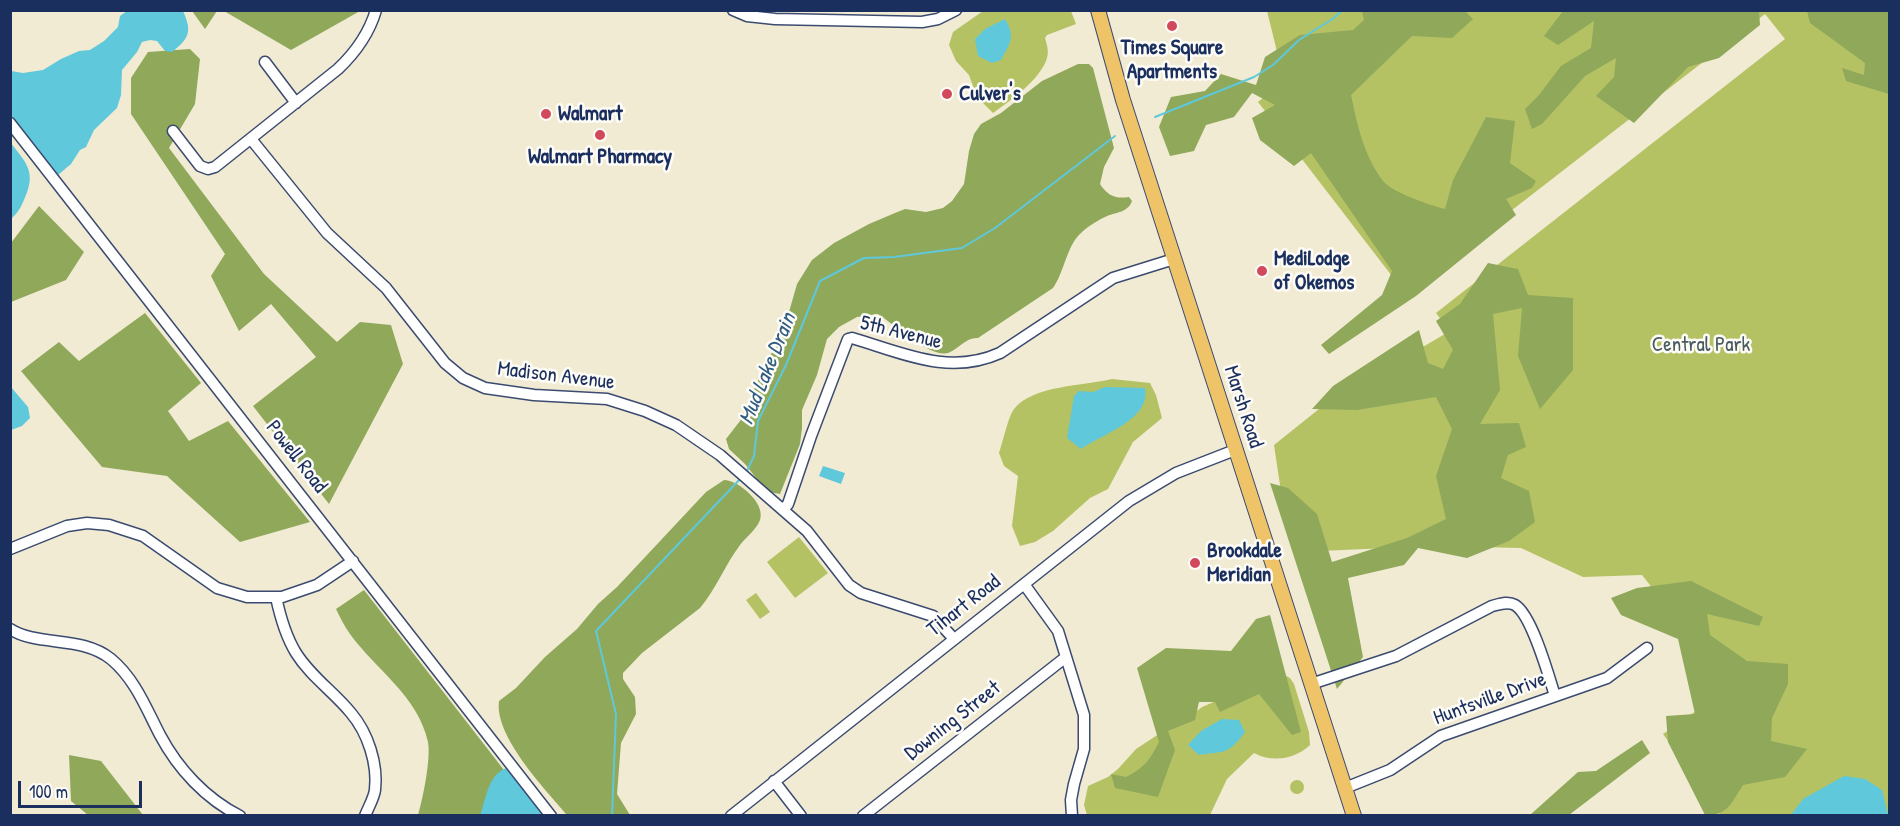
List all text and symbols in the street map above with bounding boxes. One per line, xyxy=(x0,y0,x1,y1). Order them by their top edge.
marker: Times Square Apartments xyxy=(1165,19,1179,33)
place label: Times Square Apartments xyxy=(1121,35,1223,85)
place label: Culver's xyxy=(959,81,1021,107)
marker: Culver's xyxy=(940,87,954,101)
place label: Walmart xyxy=(558,101,623,127)
marker: Walmart xyxy=(539,107,553,121)
marker: Walmart Pharmacy xyxy=(593,128,607,142)
place label: Walmart Pharmacy xyxy=(528,144,672,170)
place label: MediLodge of Okemos xyxy=(1274,246,1354,296)
marker: MediLodge of Okemos xyxy=(1255,264,1269,278)
water label: Mud Lake Drain xyxy=(734,309,802,429)
street label: 5th Avenue xyxy=(858,311,944,355)
park label: Central Park xyxy=(1652,332,1750,358)
street label: Madison Avenue xyxy=(496,356,616,396)
street label: Marsh Road xyxy=(1218,363,1268,451)
street label: Powell Road xyxy=(260,416,332,498)
place label: Brookdale Meridian xyxy=(1207,538,1282,588)
marker: Brookdale Meridian xyxy=(1188,556,1202,570)
street label: Tihart Road xyxy=(922,570,1006,642)
street label: Huntsville Drive xyxy=(1430,667,1550,731)
street label: Downing Street xyxy=(900,676,1006,766)
scale bar xyxy=(21,769,146,807)
text: 100 m xyxy=(29,779,68,804)

